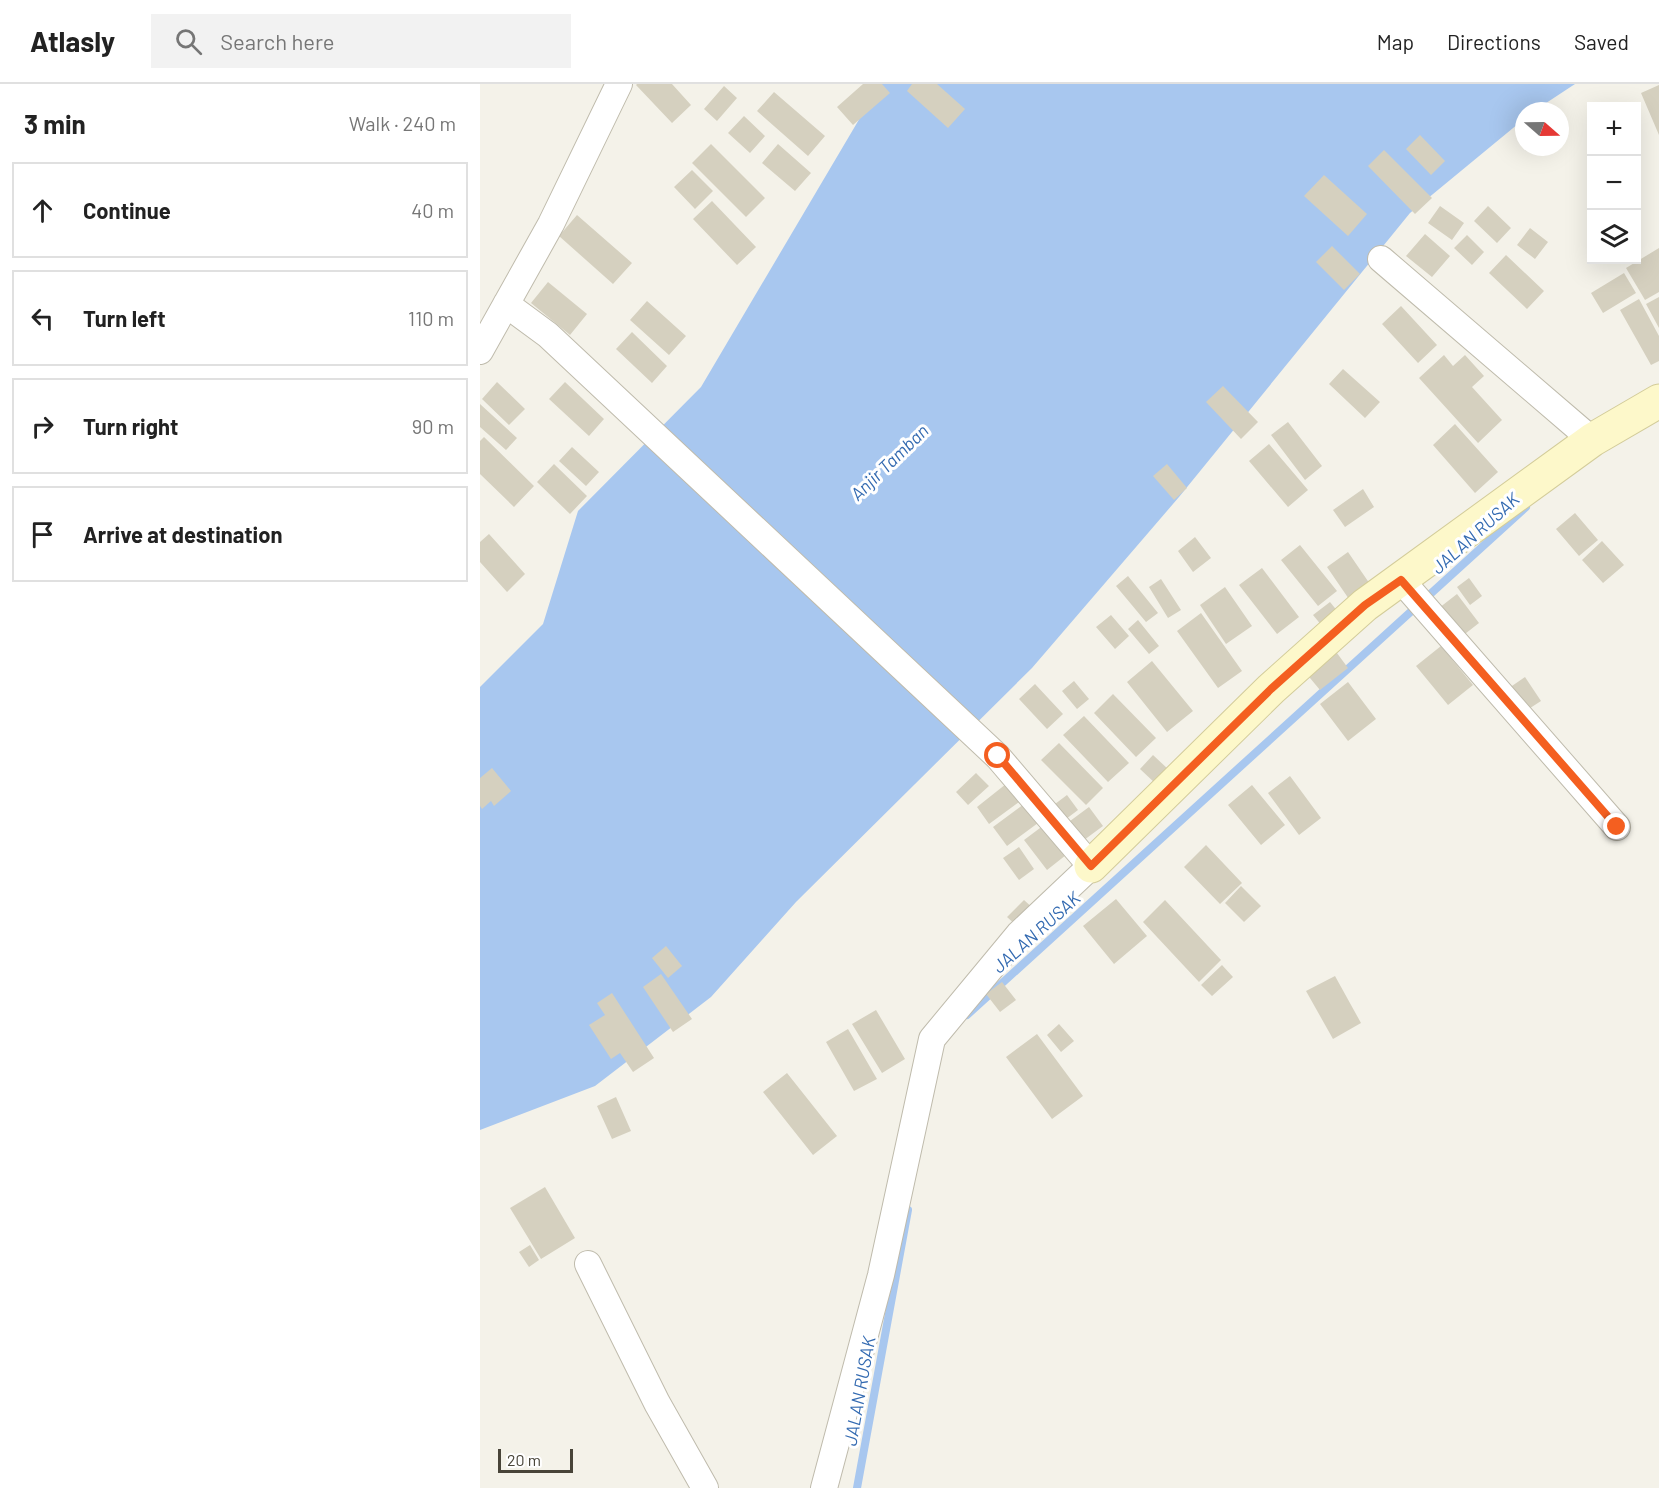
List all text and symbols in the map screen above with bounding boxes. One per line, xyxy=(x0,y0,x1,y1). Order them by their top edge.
search box xyxy=(151,14,571,68)
text: Atlasly xyxy=(30,24,115,58)
icon: search xyxy=(172,25,205,58)
text: Search here xyxy=(220,28,335,54)
text: Map xyxy=(1377,29,1414,54)
text: Directions xyxy=(1447,29,1541,54)
text: Saved xyxy=(1574,29,1629,54)
north arrow xyxy=(1515,102,1569,156)
map controls xyxy=(1587,102,1641,264)
button: + xyxy=(1587,102,1641,156)
text: 3 min xyxy=(24,108,86,139)
text: Walk · 240 m xyxy=(349,111,456,135)
button: − xyxy=(1587,156,1641,210)
icon: ahead xyxy=(26,194,59,227)
text: Continue xyxy=(83,197,171,223)
text: 40 m xyxy=(411,198,454,222)
button: layers xyxy=(1587,210,1641,264)
icon: left xyxy=(26,302,59,335)
text: Turn left xyxy=(83,305,166,331)
text: 110 m xyxy=(408,306,454,330)
icon: right xyxy=(26,410,59,443)
text: Turn right xyxy=(83,413,178,439)
text: 90 m xyxy=(412,414,454,438)
water label: Anjir Tamban xyxy=(845,419,933,505)
water label: JALAN RUSAK xyxy=(1427,487,1524,578)
icon: arrive xyxy=(26,518,59,551)
text: Arrive at destination xyxy=(83,521,282,547)
route start xyxy=(984,742,1010,768)
route end xyxy=(1603,813,1629,839)
water label: JALAN RUSAK xyxy=(988,886,1085,977)
water label: JALAN RUSAK xyxy=(839,1333,880,1447)
scale bar xyxy=(498,1446,573,1474)
text: 20 m xyxy=(507,1450,541,1469)

